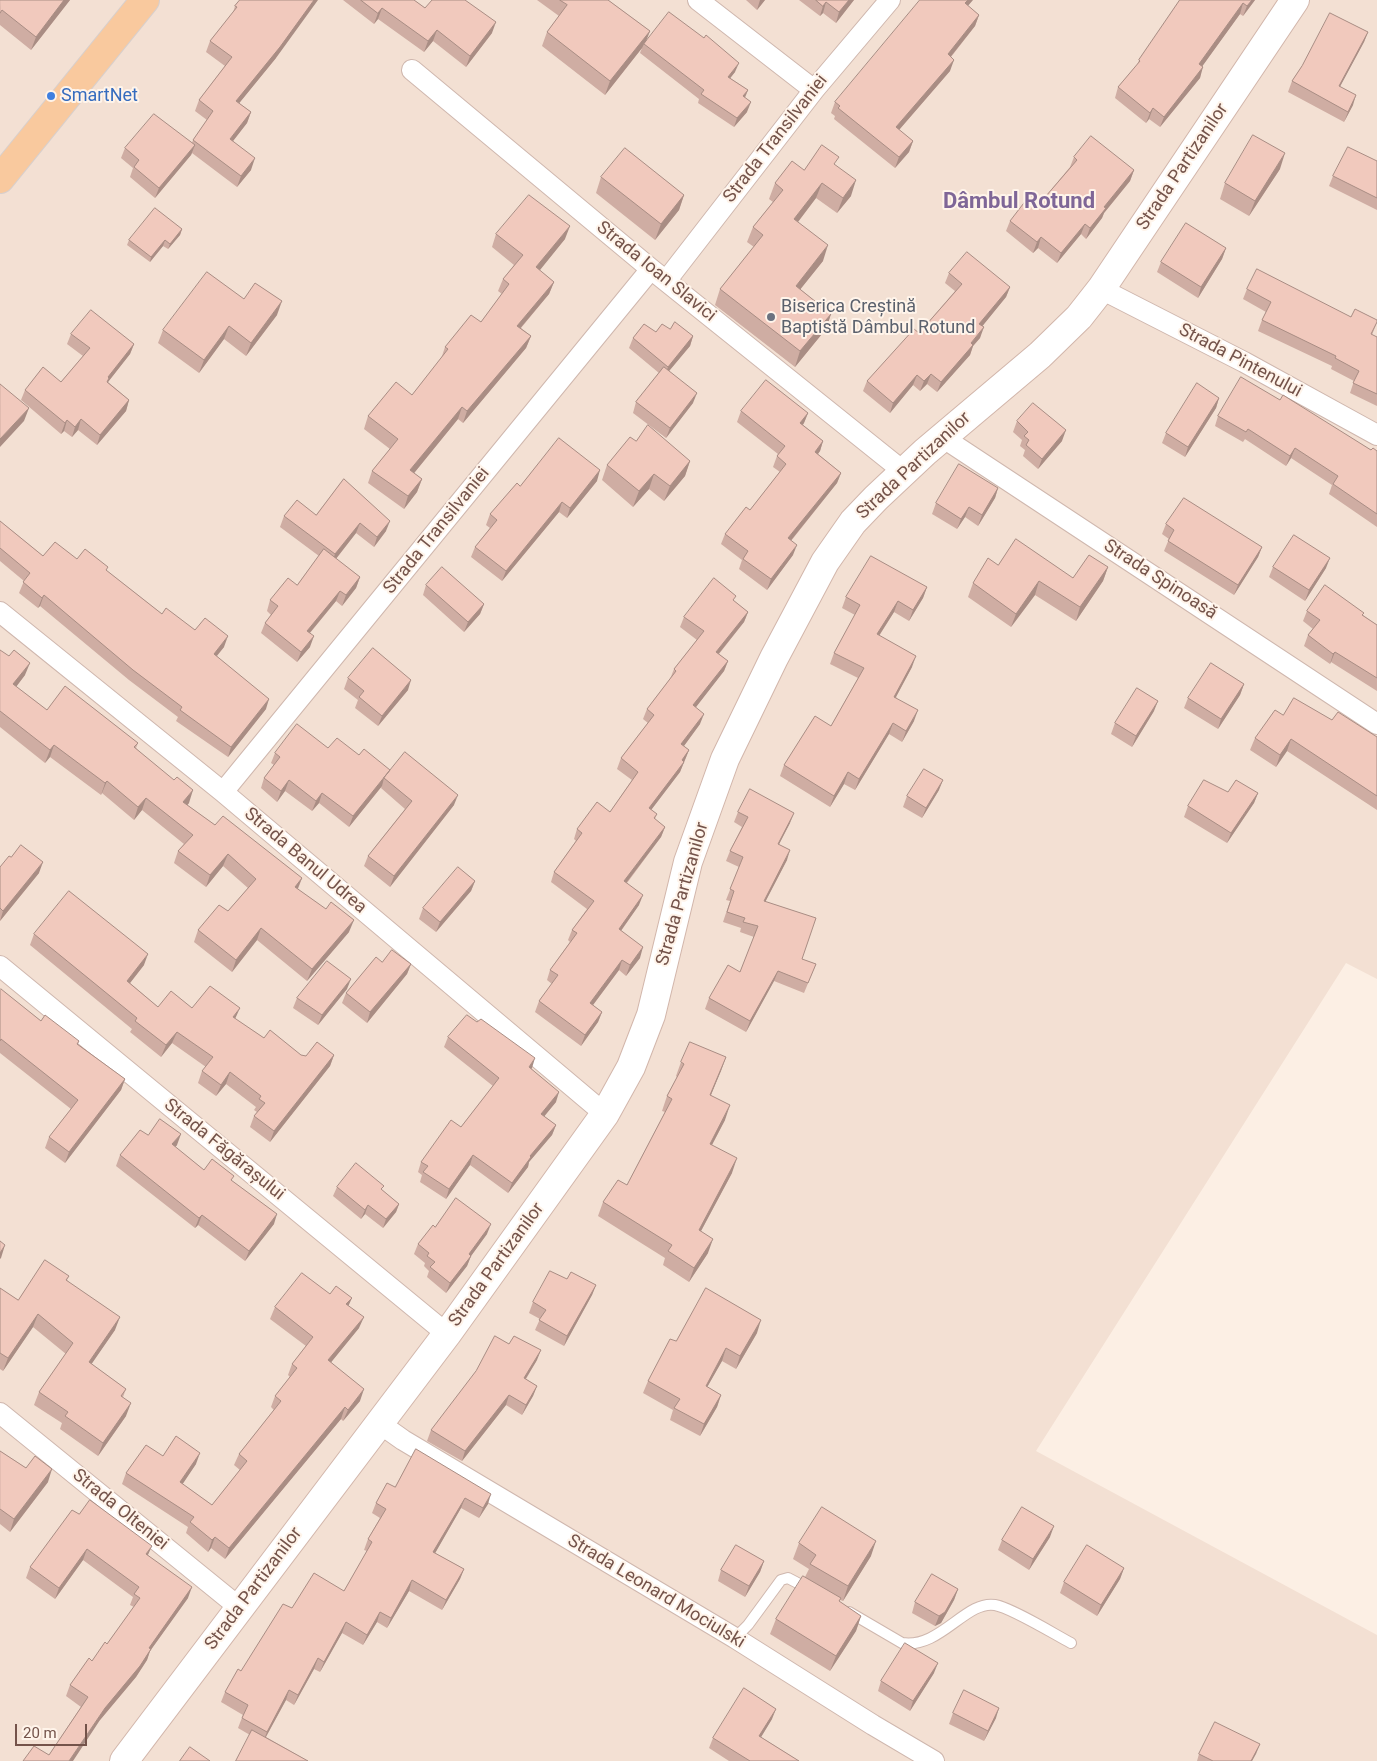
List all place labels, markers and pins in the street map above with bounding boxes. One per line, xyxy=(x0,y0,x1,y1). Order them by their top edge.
place label: SmartNet xyxy=(61,85,138,107)
marker: SmartNet xyxy=(45,90,57,102)
place label: Biserica Creștină Baptistă Dâmbul Rotund xyxy=(781,296,975,338)
marker: Biserica Creștină Baptistă Dâmbul Rotund xyxy=(765,311,777,323)

